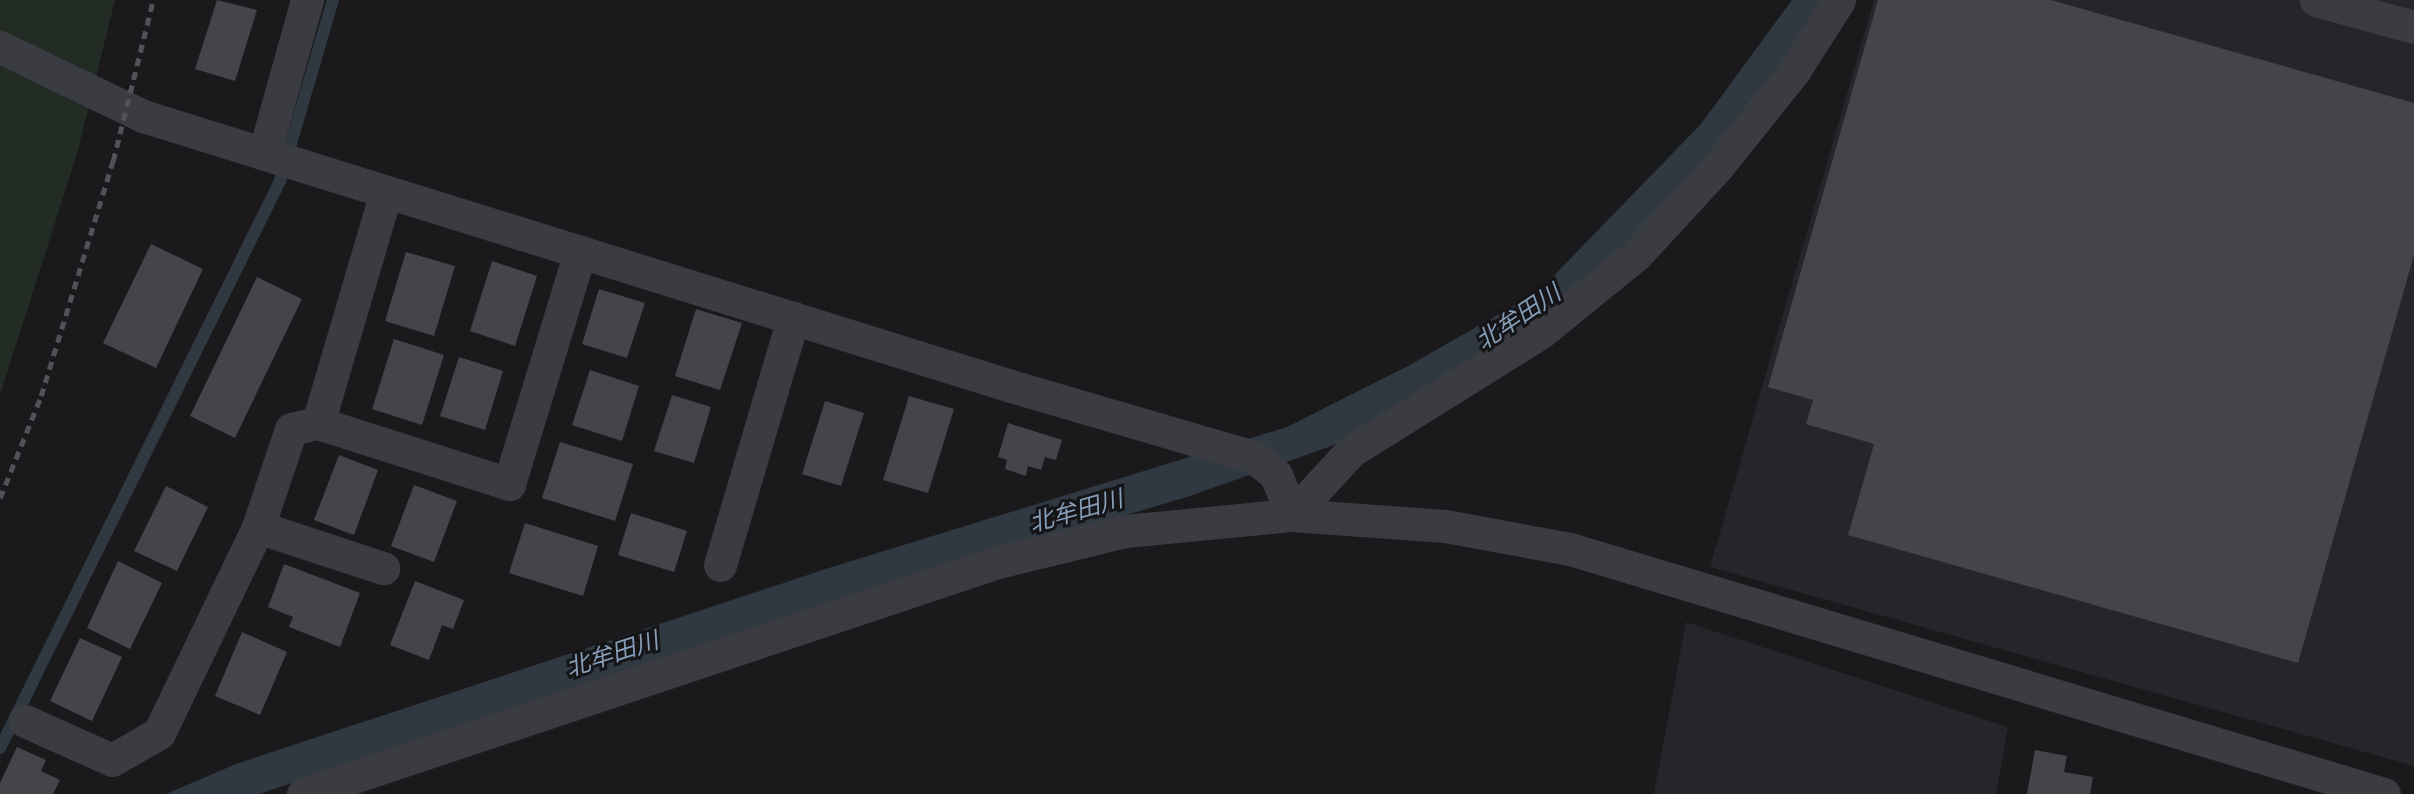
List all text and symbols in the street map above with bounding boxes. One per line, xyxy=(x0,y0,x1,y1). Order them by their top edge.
water label: 北牟田川 xyxy=(1470,278,1566,356)
water label: 北牟田川 xyxy=(1026,484,1126,538)
water label: 北牟田川 xyxy=(562,625,662,683)

